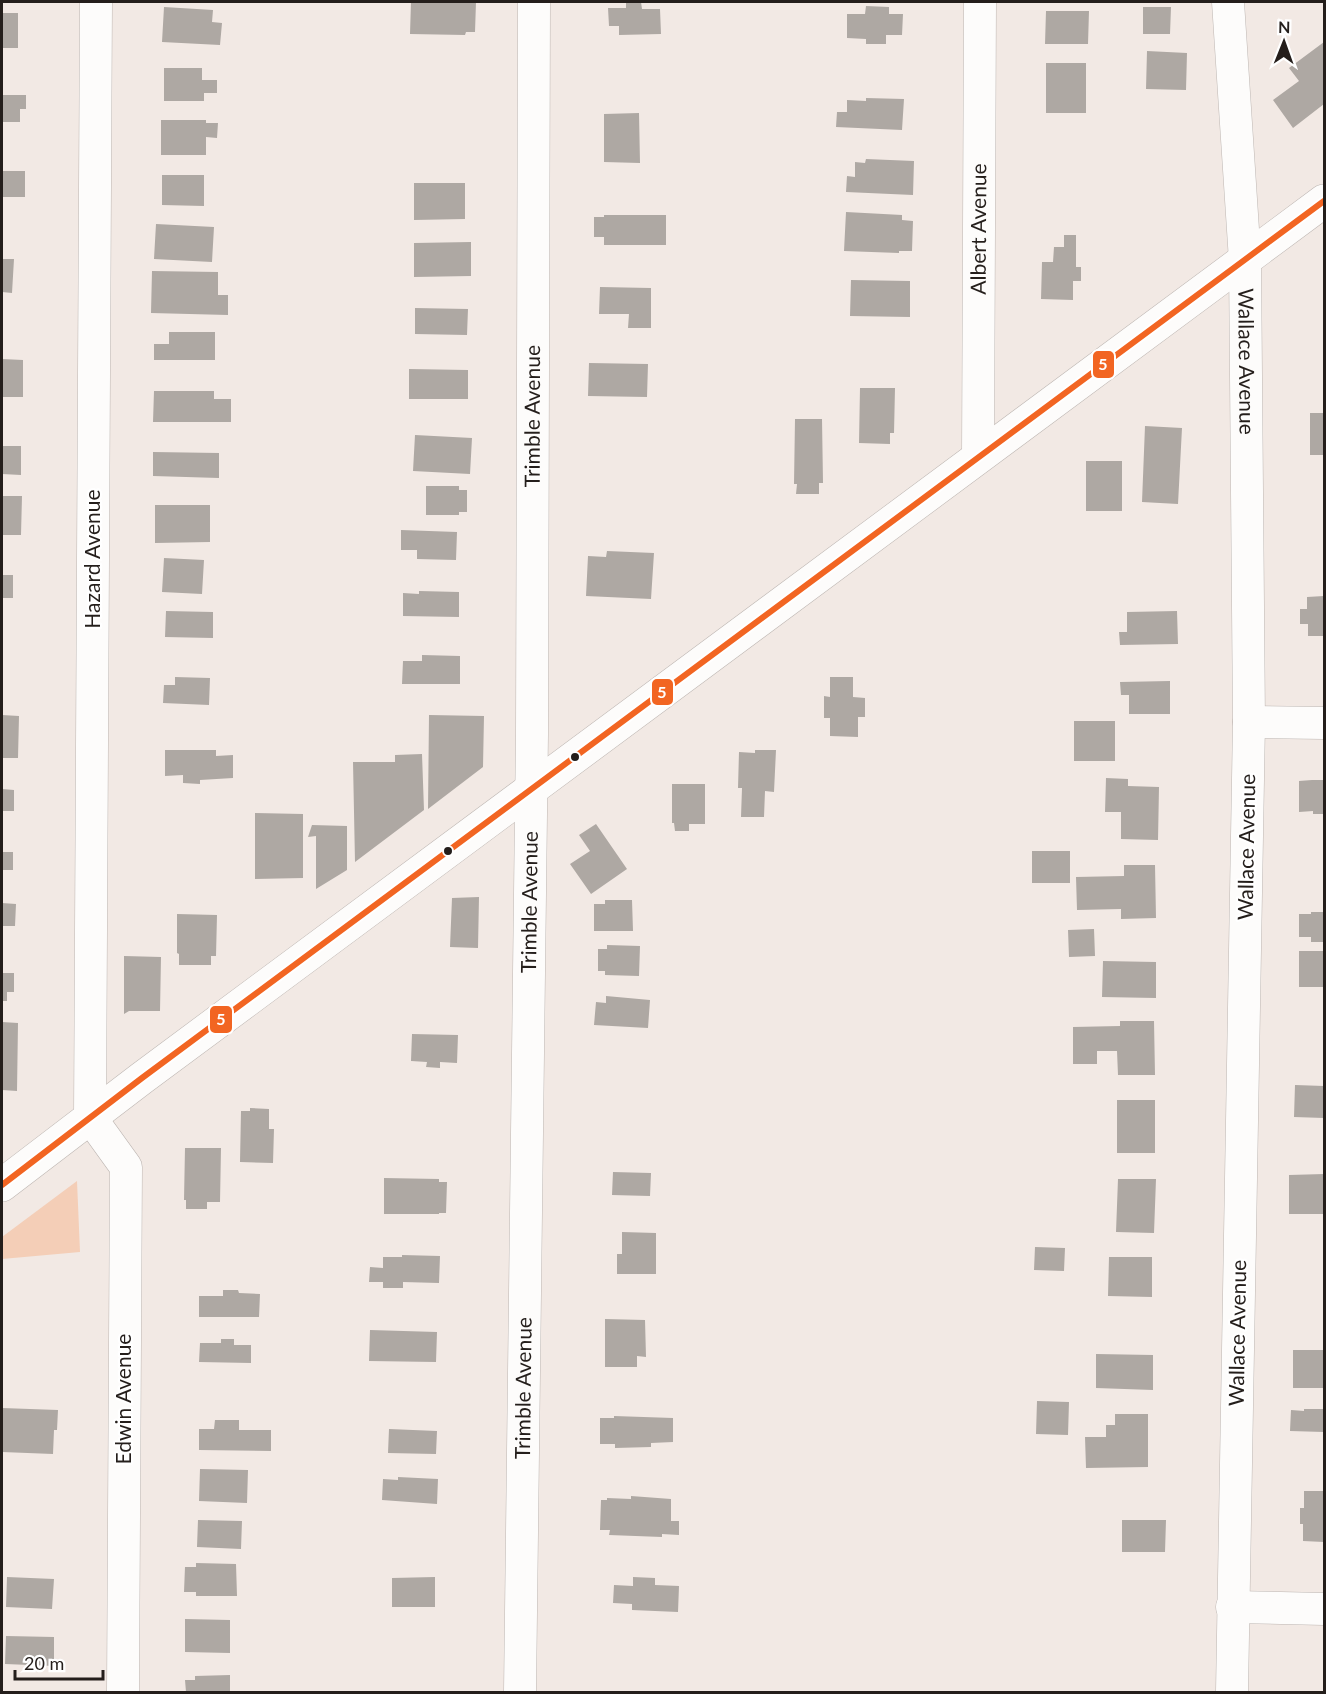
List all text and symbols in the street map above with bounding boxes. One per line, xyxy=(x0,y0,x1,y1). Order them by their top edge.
north arrow xyxy=(1254,12,1314,72)
text: N xyxy=(1278,17,1291,36)
street label: Albert Avenue xyxy=(965,163,990,295)
street label: Wallace Avenue xyxy=(1234,288,1261,435)
street label: Trimble Avenue xyxy=(519,345,544,487)
line badge: 5 xyxy=(1092,350,1115,379)
text: 5 xyxy=(1098,354,1108,373)
street label: Hazard Avenue xyxy=(79,489,104,629)
line badge: 5 xyxy=(651,678,674,706)
text: 5 xyxy=(657,682,667,701)
unlabelled marker xyxy=(569,751,581,763)
street label: Wallace Avenue xyxy=(1232,774,1259,920)
street label: Trimble Avenue xyxy=(515,831,542,973)
unlabelled marker xyxy=(442,845,454,857)
line badge: 5 xyxy=(209,1005,233,1034)
text: 5 xyxy=(216,1009,226,1028)
street label: Wallace Avenue xyxy=(1223,1260,1250,1406)
street label: Trimble Avenue xyxy=(509,1317,536,1459)
street label: Edwin Avenue xyxy=(110,1334,135,1464)
scale bar xyxy=(15,1643,104,1681)
text: 20 m xyxy=(24,1652,64,1674)

